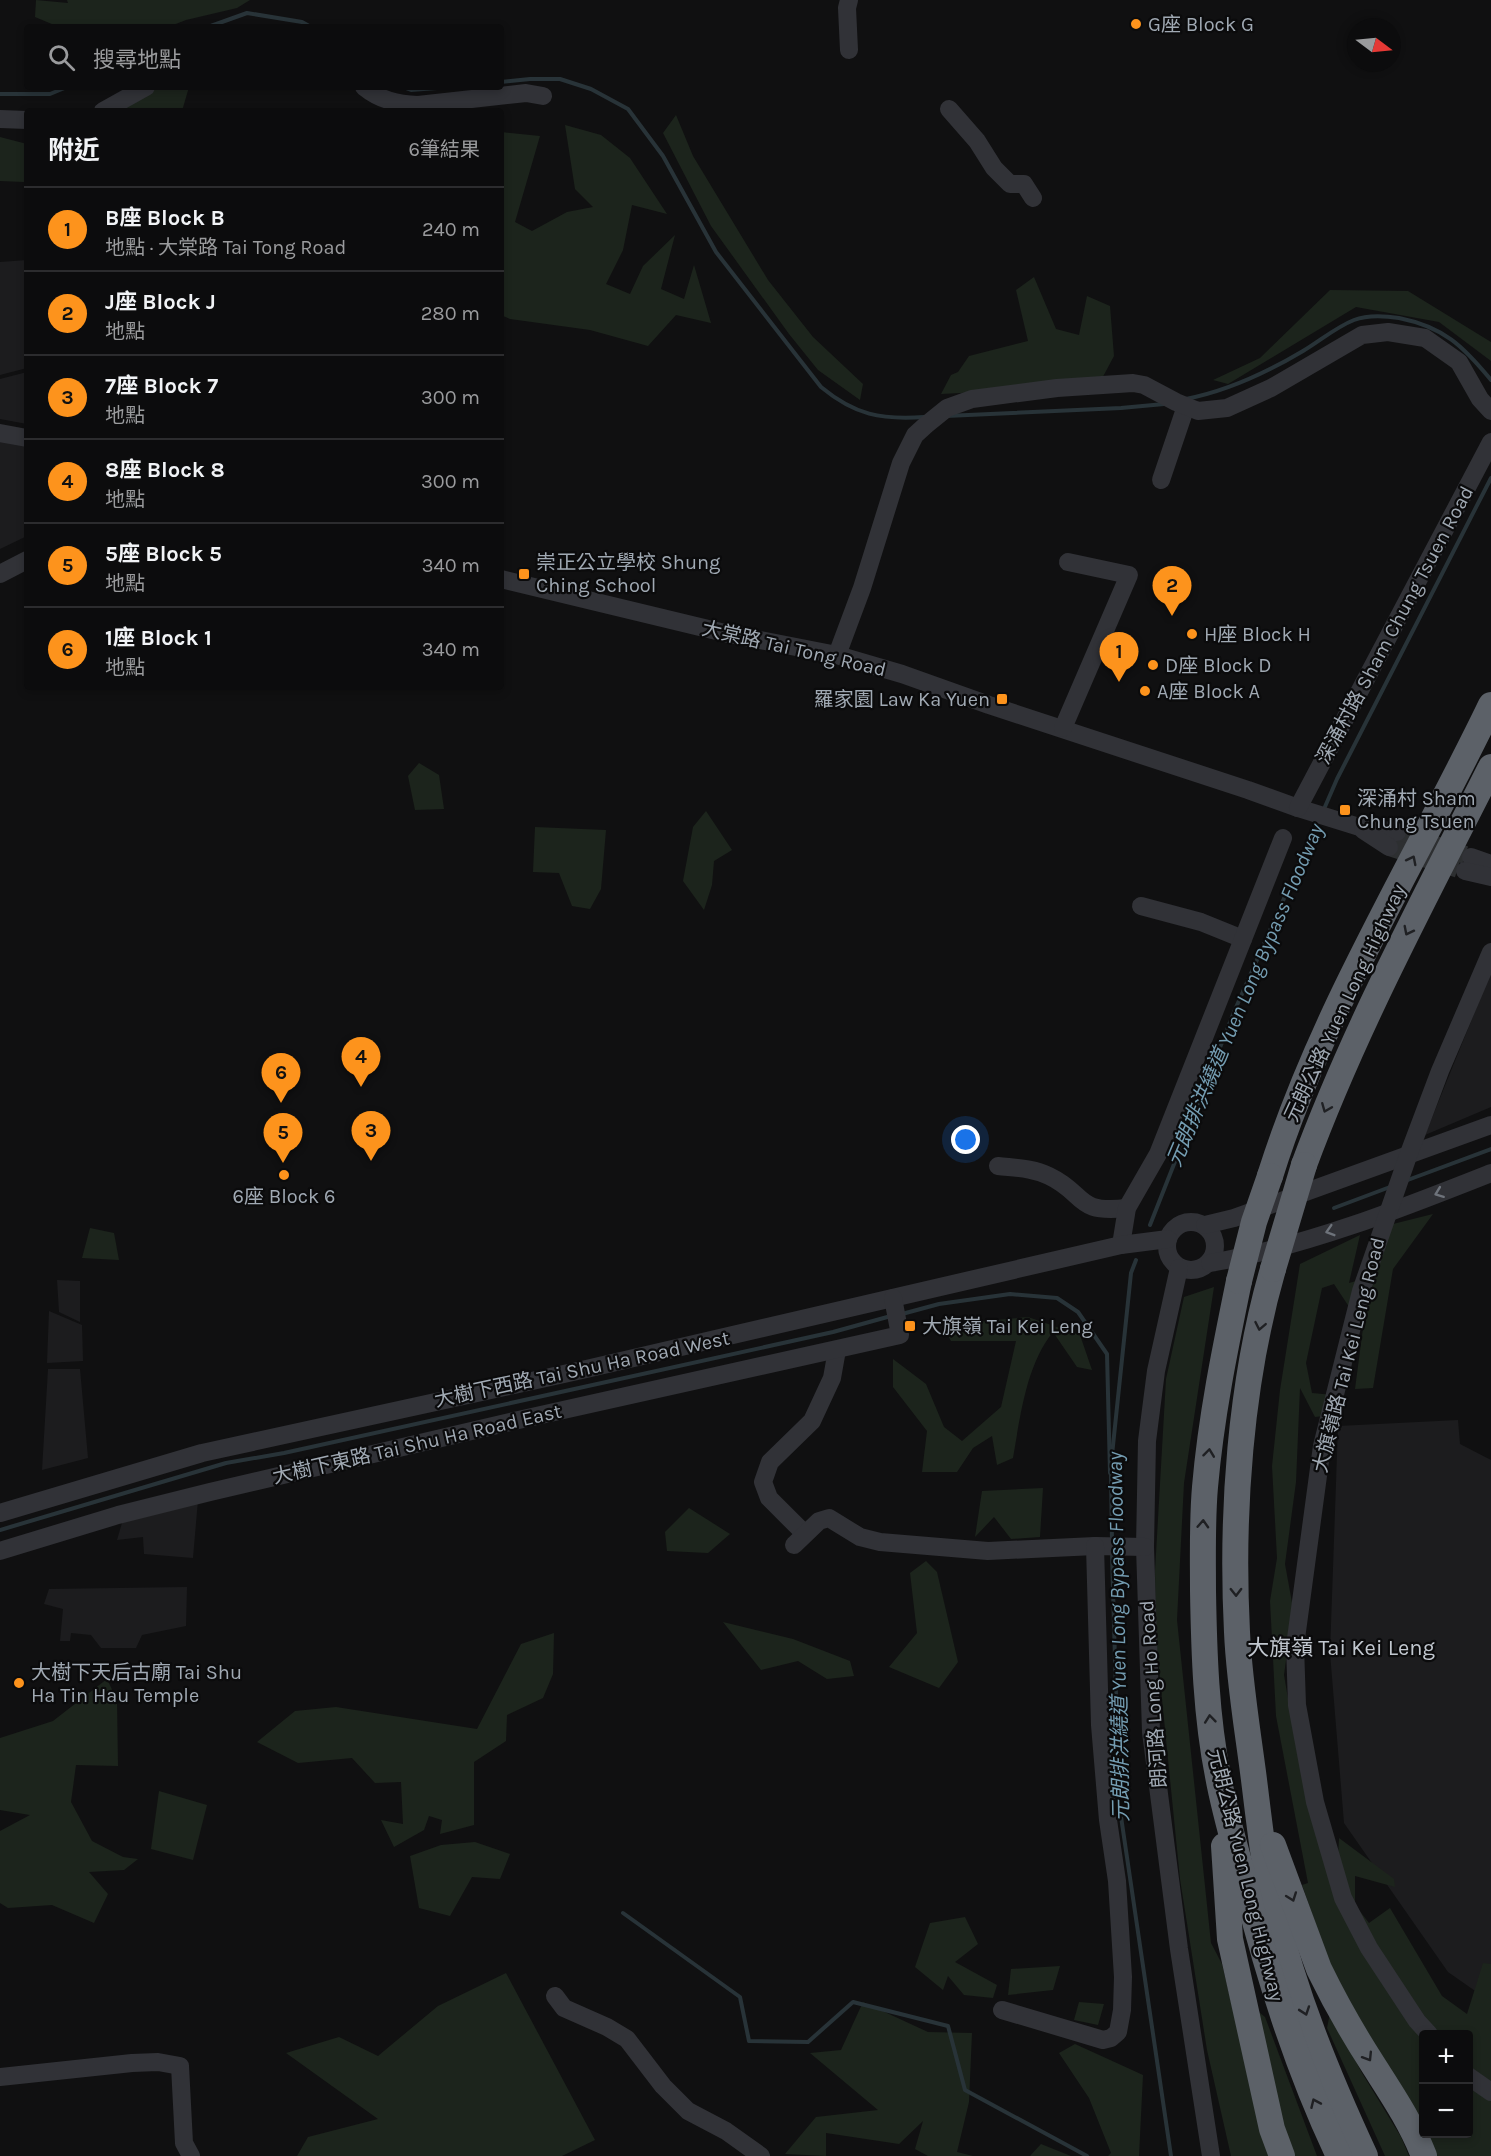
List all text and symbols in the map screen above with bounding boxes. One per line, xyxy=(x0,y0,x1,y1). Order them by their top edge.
place label: G座 Block G xyxy=(1148,13,1254,36)
marker: G座 Block G xyxy=(1129,17,1143,31)
north arrow xyxy=(1347,18,1401,72)
search box xyxy=(24,24,504,90)
icon: search xyxy=(45,41,78,74)
text: 搜尋地點 xyxy=(93,47,181,73)
text: 附近 xyxy=(48,135,100,166)
text: 6筆結果 xyxy=(409,138,480,161)
text: B座 Block B xyxy=(105,205,225,231)
text: 1 xyxy=(64,218,71,241)
text: 240 m xyxy=(422,218,480,241)
text: 地點 · 大棠路 Tai Tong Road xyxy=(105,236,346,259)
text: J座 Block J xyxy=(105,289,216,315)
text: 2 xyxy=(61,302,74,325)
text: 280 m xyxy=(421,302,480,325)
text: 地點 xyxy=(105,320,145,343)
text: 7座 Block 7 xyxy=(105,373,218,399)
text: 3 xyxy=(61,386,74,409)
text: 300 m xyxy=(421,386,480,409)
text: 地點 xyxy=(105,404,145,427)
text: 8座 Block 8 xyxy=(105,457,225,483)
text: 4 xyxy=(62,470,73,493)
text: 300 m xyxy=(421,470,480,493)
street label: 深涌村路 Sham Chung Tsuen Road xyxy=(1312,482,1478,768)
text: 地點 xyxy=(105,488,145,511)
text: 5座 Block 5 xyxy=(105,541,222,567)
place label: 崇正公立學校 Shung Ching School xyxy=(536,551,720,597)
text: 5 xyxy=(62,554,73,577)
text: 340 m xyxy=(422,554,480,577)
pin: 2 xyxy=(1152,566,1192,616)
marker: 崇正公立學校 Shung Ching School xyxy=(517,567,531,581)
text: 地點 xyxy=(105,572,145,595)
street label: 大棠路 Tai Tong Road xyxy=(700,617,888,681)
place label: H座 Block H xyxy=(1204,623,1311,646)
text: 1座 Block 1 xyxy=(105,625,212,651)
marker: H座 Block H xyxy=(1185,627,1199,641)
pin: 1 xyxy=(1100,632,1138,682)
text: 6 xyxy=(61,638,74,661)
text: 340 m xyxy=(422,638,480,661)
place label: D座 Block D xyxy=(1165,654,1271,677)
text: 地點 xyxy=(105,656,145,679)
marker: D座 Block D xyxy=(1146,658,1160,672)
place label: A座 Block A xyxy=(1157,680,1260,703)
marker: A座 Block A xyxy=(1138,684,1152,698)
place label: 羅家園 Law Ka Yuen xyxy=(814,688,990,711)
marker: 羅家園 Law Ka Yuen xyxy=(995,692,1009,706)
place label: 深涌村 Sham Chung Tsuen xyxy=(1357,787,1476,833)
marker: 深涌村 Sham Chung Tsuen xyxy=(1338,803,1352,817)
water label: 元朗排洪繞道 Yuen Long Bypass Floodway xyxy=(1162,819,1329,1170)
one-way arrow xyxy=(1405,855,1417,866)
street label: 元朗公路 Yuen Long Highway xyxy=(1280,881,1410,1125)
one-way arrow xyxy=(1403,925,1415,936)
pin: 4 xyxy=(342,1038,380,1087)
pin: 6 xyxy=(262,1054,300,1103)
one-way arrow xyxy=(1321,1102,1333,1113)
pin: 3 xyxy=(352,1112,391,1161)
pin: 5 xyxy=(264,1114,302,1163)
your location xyxy=(951,1125,980,1154)
marker: 6座 Block 6 xyxy=(277,1168,291,1182)
place label: 6座 Block 6 xyxy=(233,1185,335,1208)
one-way arrow xyxy=(1434,1186,1444,1199)
one-way arrow xyxy=(1325,1224,1336,1236)
street label: 大旗嶺路 Tai Kei Leng Road xyxy=(1309,1235,1389,1475)
place label: 大旗嶺 Tai Kei Leng xyxy=(922,1315,1093,1338)
marker: 大旗嶺 Tai Kei Leng xyxy=(903,1319,917,1333)
one-way arrow xyxy=(1254,1321,1267,1331)
street label: 大樹下西路 Tai Shu Ha Road West xyxy=(432,1326,732,1412)
street label: 大樹下東路 Tai Shu Ha Road East xyxy=(270,1399,564,1488)
one-way arrow xyxy=(1202,1449,1215,1458)
water label: 元朗排洪繞道 Yuen Long Bypass Floodway xyxy=(1103,1451,1133,1822)
one-way arrow xyxy=(1197,1520,1210,1529)
one-way arrow xyxy=(1230,1587,1242,1596)
street label: 朗河路 Long Ho Road xyxy=(1135,1599,1171,1789)
district label: 大旗嶺 Tai Kei Leng xyxy=(1247,1635,1436,1661)
place label: 大樹下天后古廟 Tai Shu Ha Tin Hau Temple xyxy=(31,1661,242,1707)
marker: 大樹下天后古廟 Tai Shu Ha Tin Hau Temple xyxy=(12,1676,26,1690)
one-way arrow xyxy=(1204,1715,1217,1724)
street label: 元朗公路 Yuen Long Highway xyxy=(1203,1746,1289,2004)
one-way arrow xyxy=(1285,1891,1298,1902)
one-way arrow xyxy=(1298,2006,1311,2016)
map controls xyxy=(1419,2030,1473,2138)
button: + xyxy=(1419,2030,1473,2084)
one-way arrow xyxy=(1361,2051,1373,2061)
button: − xyxy=(1419,2084,1473,2138)
one-way arrow xyxy=(1310,2098,1322,2109)

